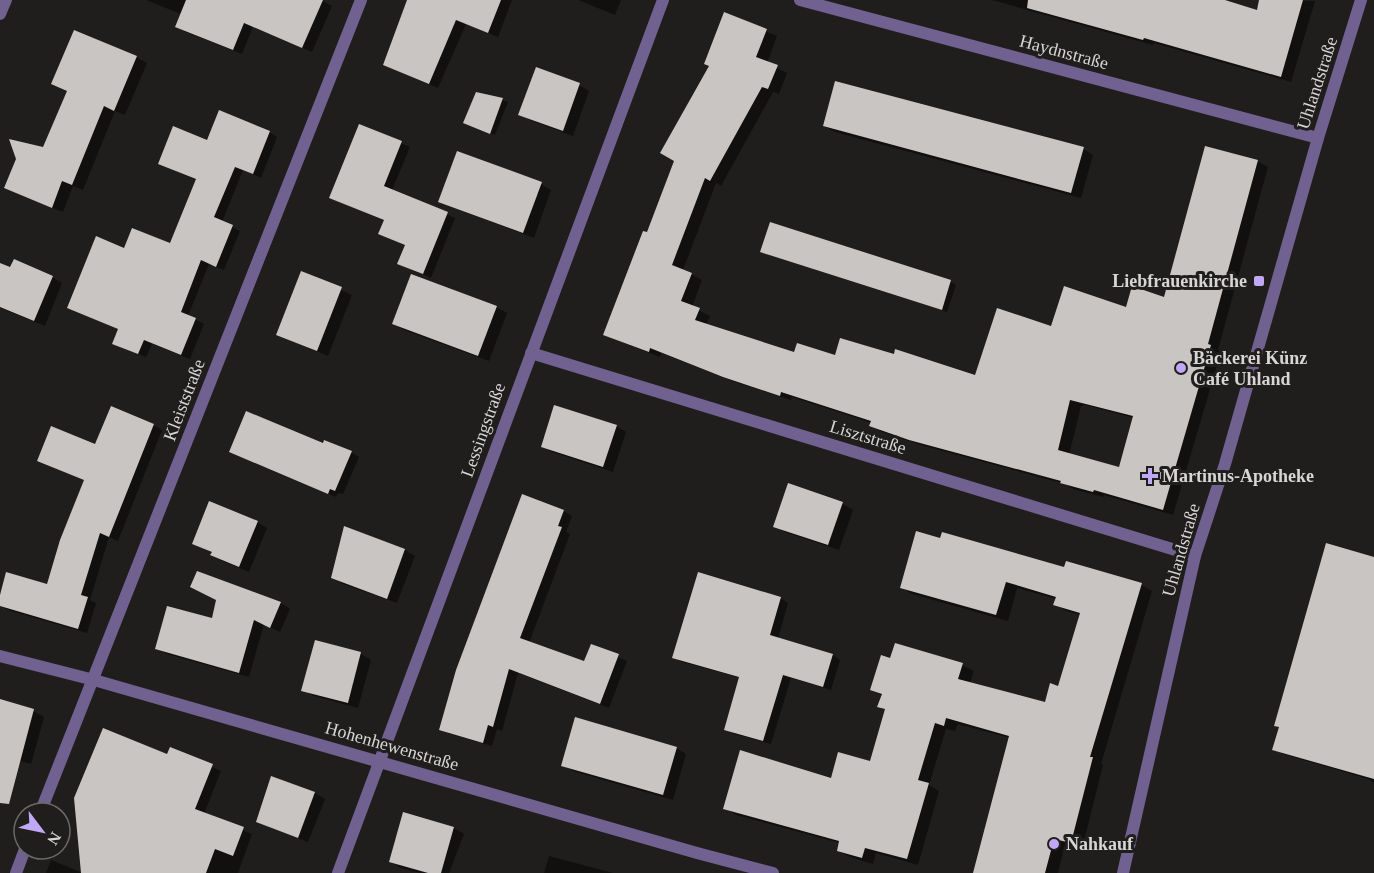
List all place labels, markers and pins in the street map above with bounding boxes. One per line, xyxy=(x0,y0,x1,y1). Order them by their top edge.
place label: Liebfrauenkirche xyxy=(1112,271,1247,291)
marker: Liebfrauenkirche xyxy=(1252,274,1266,288)
place label: Bäckerei Künz Café Uhland xyxy=(1193,348,1307,389)
marker: Bäckerei Künz Café Uhland xyxy=(1174,361,1188,375)
place label: Martinus-Apotheke xyxy=(1162,466,1314,486)
marker: Martinus-Apotheke xyxy=(1143,469,1157,483)
place label: Nahkauf xyxy=(1066,834,1134,854)
marker: Nahkauf xyxy=(1047,837,1061,851)

